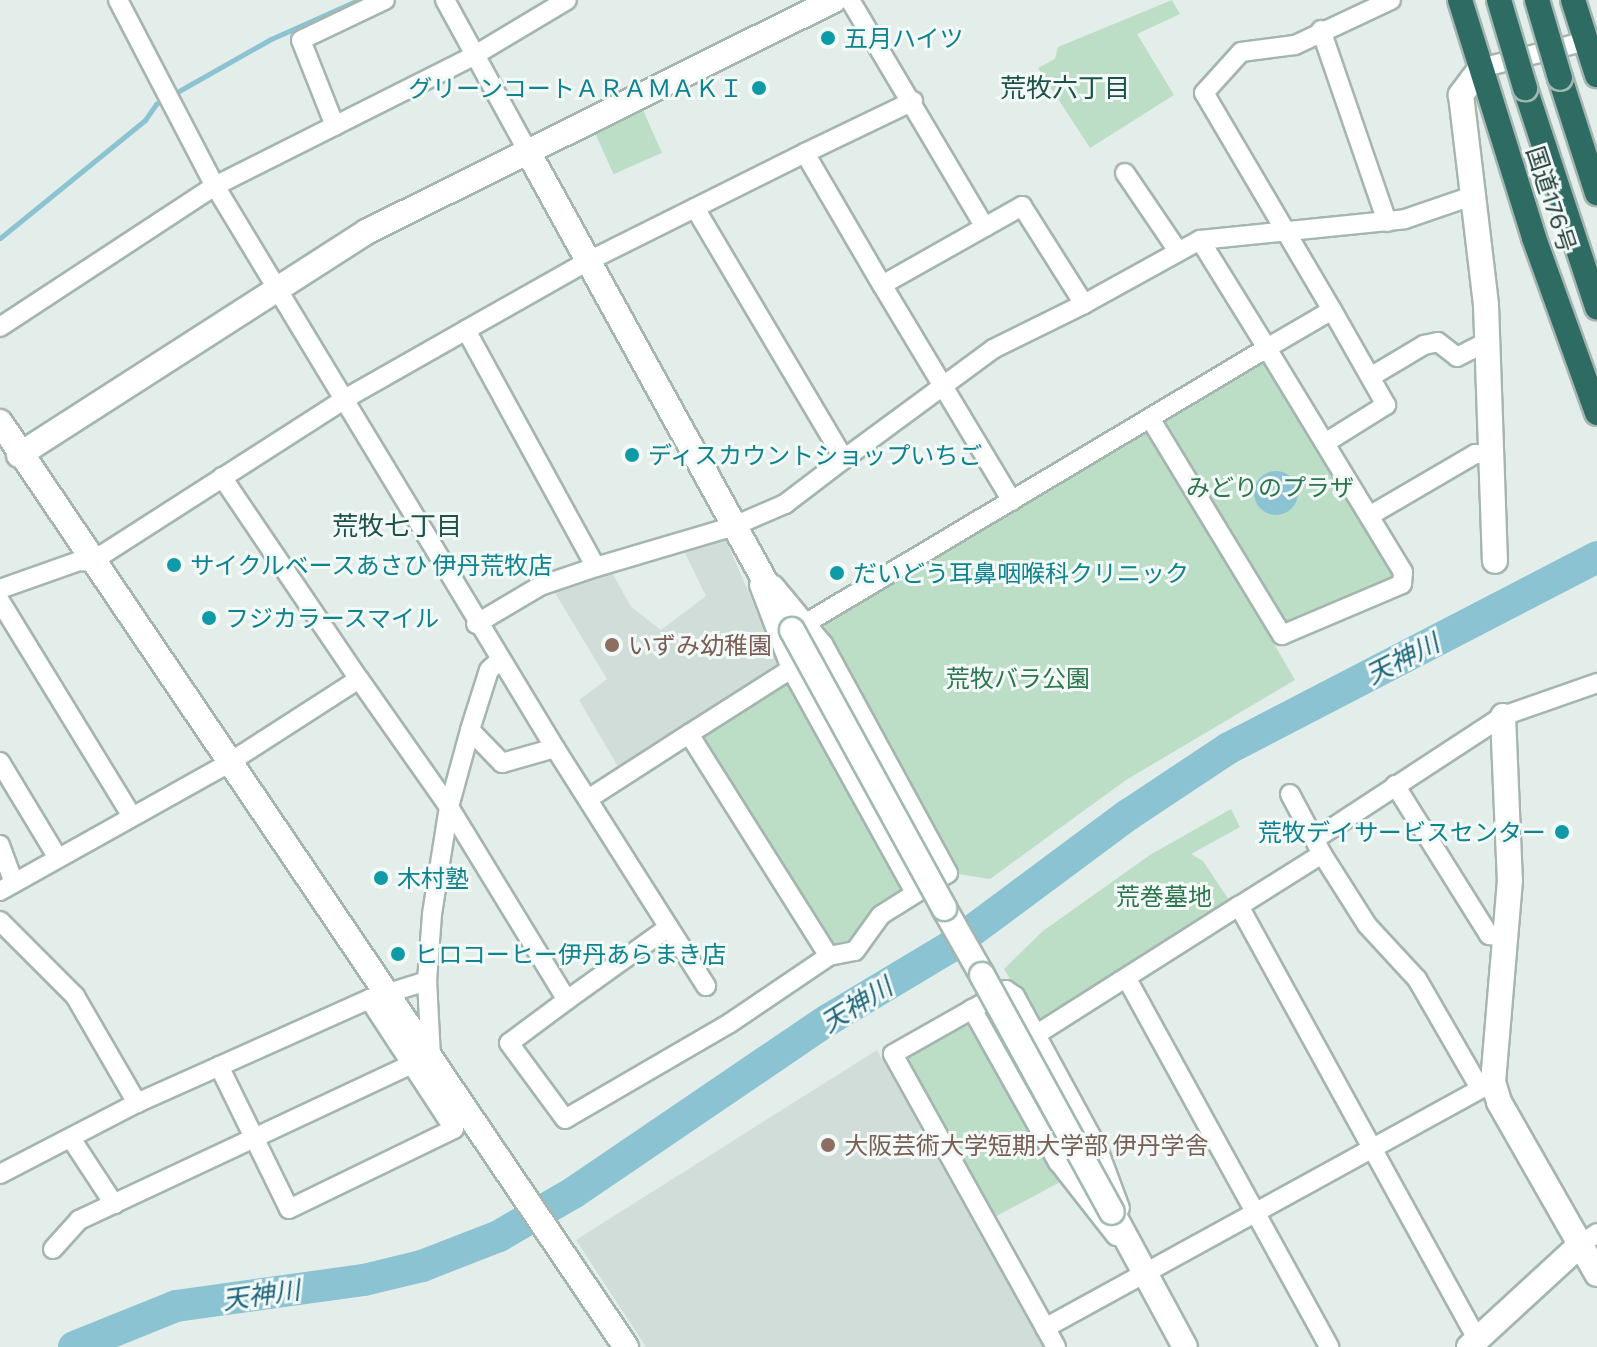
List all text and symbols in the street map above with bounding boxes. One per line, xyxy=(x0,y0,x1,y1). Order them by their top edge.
place label: 五月ハイツ xyxy=(844,24,964,52)
marker: 五月ハイツ xyxy=(819,29,837,47)
district label: 荒牧六丁目 xyxy=(1000,71,1130,103)
place label: グリーンコートＡＲＡＭＡＫＩ xyxy=(407,74,743,102)
marker: グリーンコートＡＲＡＭＡＫＩ xyxy=(750,79,768,97)
street label: 国道176号 xyxy=(1521,143,1583,255)
place label: ディスカウントショップいちご xyxy=(648,441,984,469)
marker: ディスカウントショップいちご xyxy=(623,446,641,464)
park label: みどりのプラザ xyxy=(1186,473,1354,501)
district label: 荒牧七丁目 xyxy=(332,509,462,541)
place label: サイクルベースあさひ 伊丹荒牧店 xyxy=(190,551,555,579)
marker: サイクルベースあさひ 伊丹荒牧店 xyxy=(165,556,183,574)
place label: だいどう耳鼻咽喉科クリニック xyxy=(853,559,1189,587)
marker: だいどう耳鼻咽喉科クリニック xyxy=(828,564,846,582)
place label: フジカラースマイル xyxy=(225,604,441,632)
marker: フジカラースマイル xyxy=(200,609,218,627)
water label: 天神川 xyxy=(1360,626,1444,690)
place label: いずみ幼稚園 xyxy=(628,631,772,659)
marker: いずみ幼稚園 xyxy=(603,636,621,654)
park label: 荒牧バラ公園 xyxy=(946,664,1090,692)
place label: 荒牧デイサービスセンター xyxy=(1258,818,1546,846)
marker: 荒牧デイサービスセンター xyxy=(1553,823,1571,841)
place label: 木村塾 xyxy=(397,864,469,892)
marker: 木村塾 xyxy=(372,869,390,887)
park label: 荒巻墓地 xyxy=(1116,882,1212,910)
place label: ヒロコーヒー伊丹あらまき店 xyxy=(414,940,726,968)
marker: ヒロコーヒー伊丹あらまき店 xyxy=(389,945,407,963)
water label: 天神川 xyxy=(815,970,897,1038)
place label: 大阪芸術大学短期大学部 伊丹学舎 xyxy=(844,1131,1209,1159)
marker: 大阪芸術大学短期大学部 伊丹学舎 xyxy=(819,1136,837,1154)
water label: 天神川 xyxy=(220,1273,302,1315)

